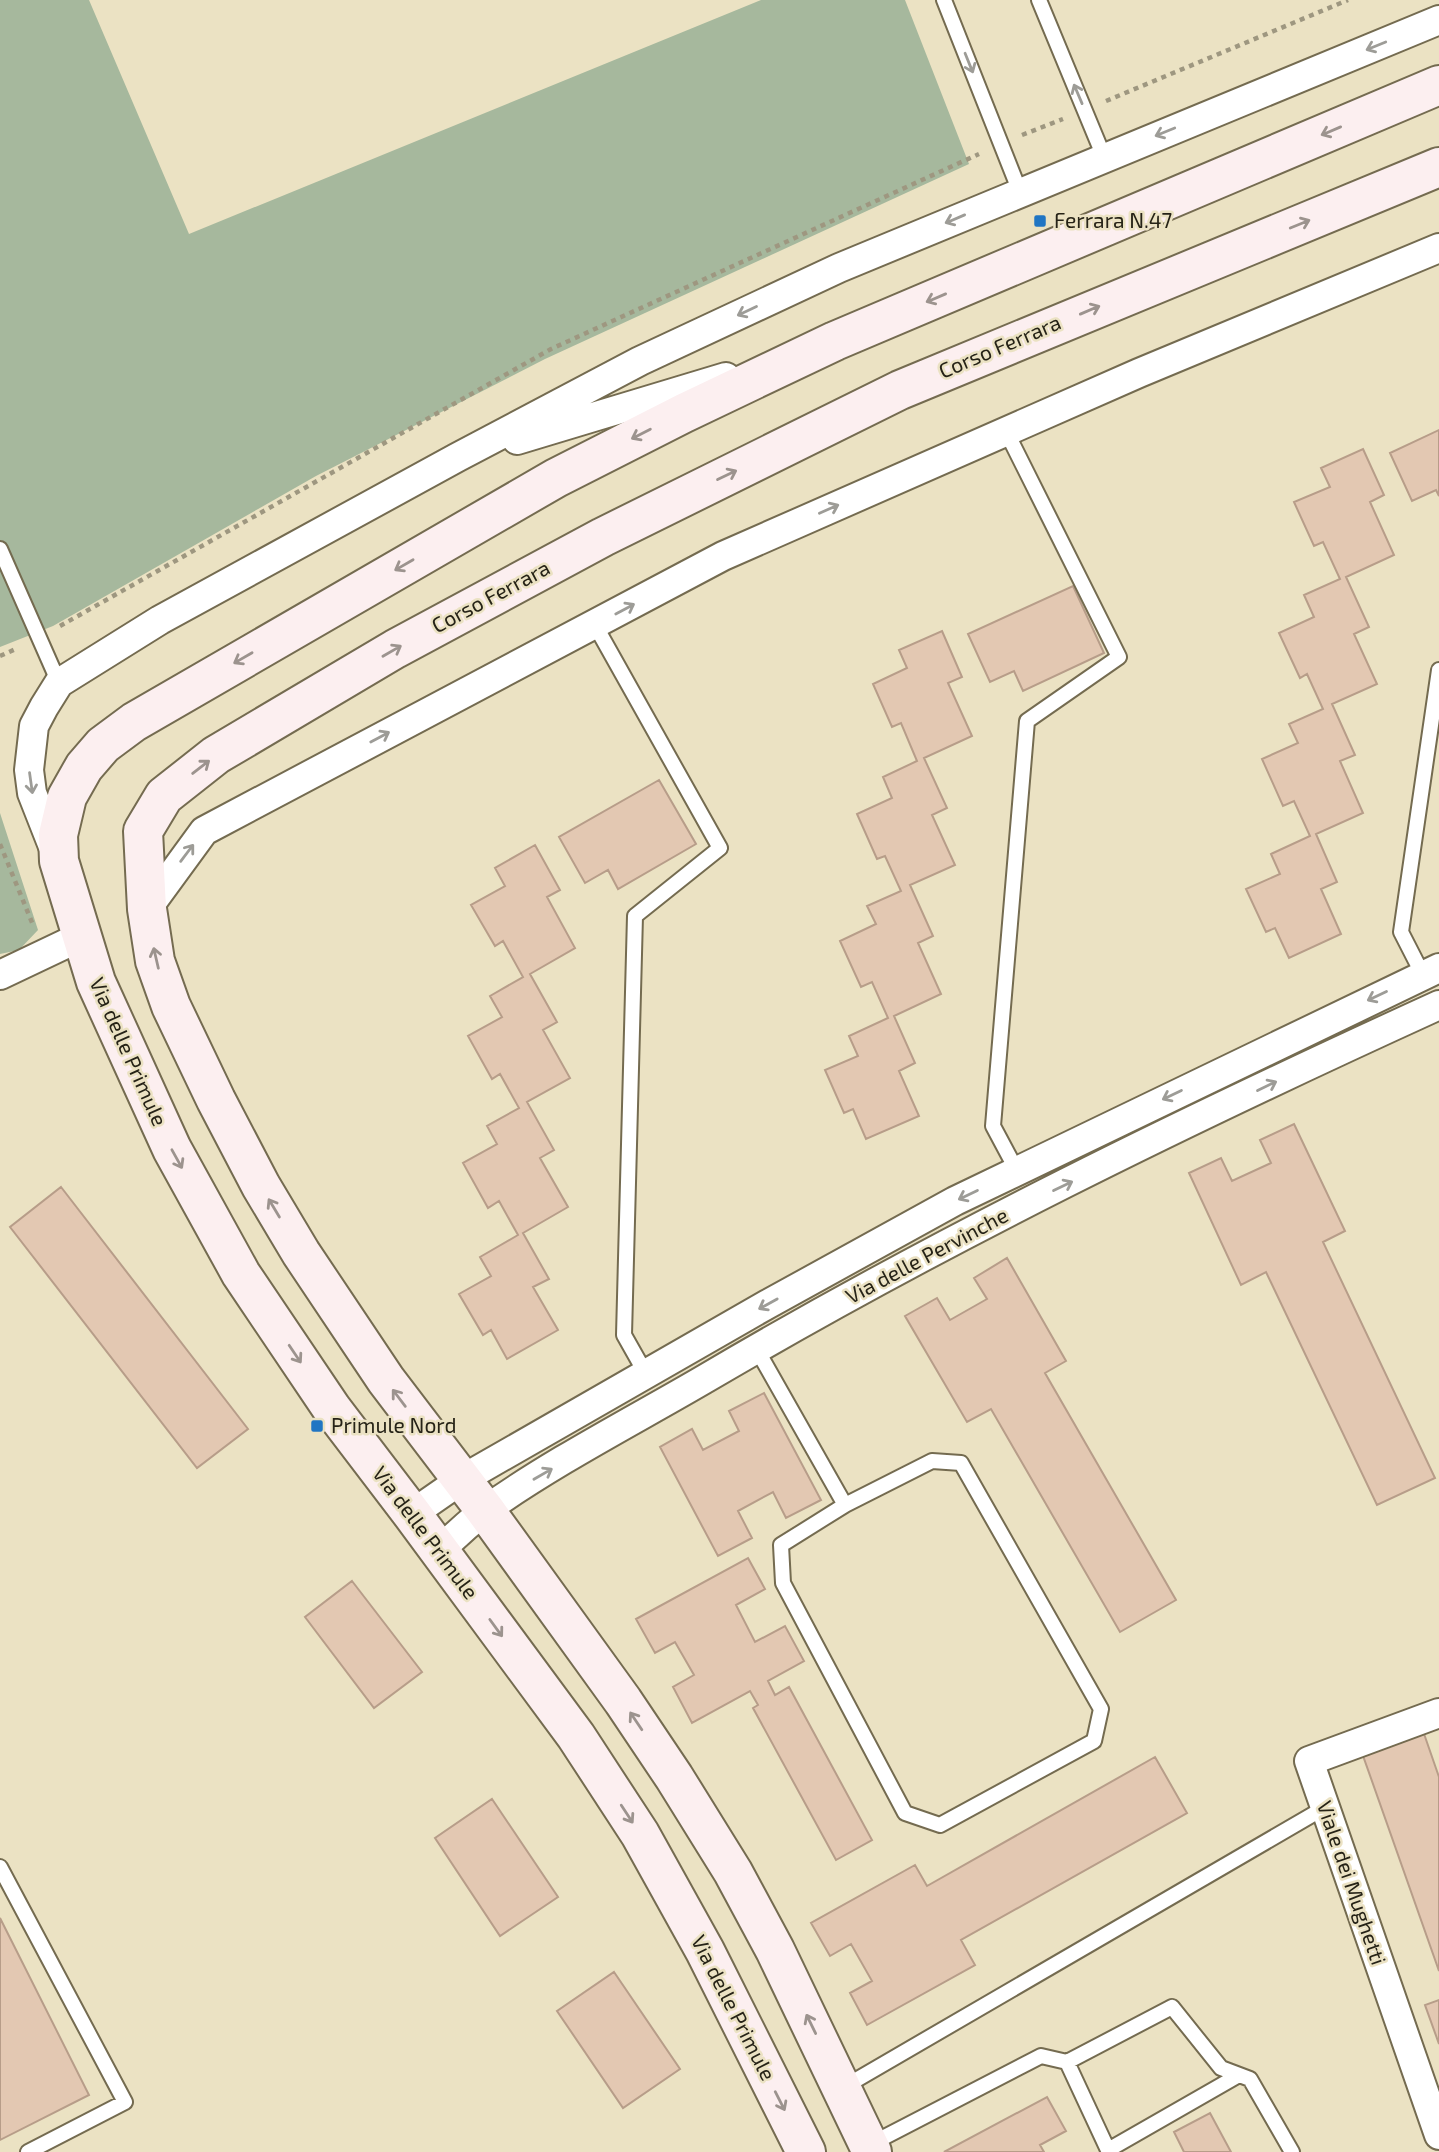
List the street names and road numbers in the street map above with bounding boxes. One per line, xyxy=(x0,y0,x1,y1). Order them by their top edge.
street label: Corso Ferrara xyxy=(935,309,1064,383)
street label: Corso Ferrara xyxy=(427,554,554,637)
street label: Via delle Primule xyxy=(85,973,173,1129)
street label: Via delle Pervinche xyxy=(841,1201,1012,1308)
street label: Via delle Primule xyxy=(368,1461,484,1603)
street label: Viale dei Mughetti xyxy=(1313,1797,1392,1968)
street label: Via delle Primule xyxy=(687,1930,782,2084)

